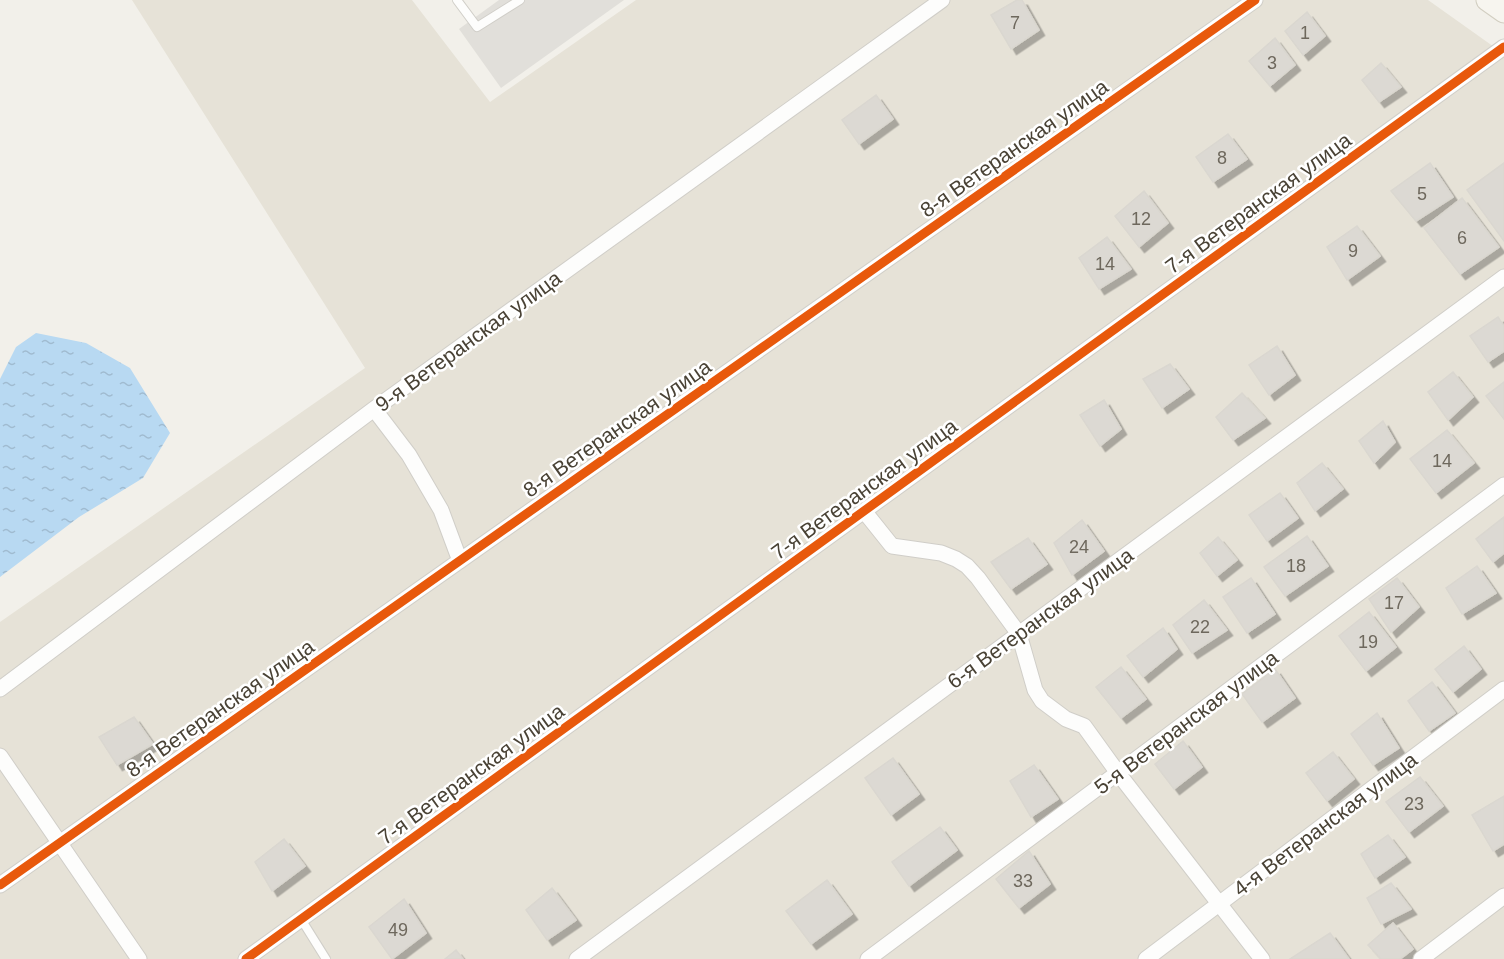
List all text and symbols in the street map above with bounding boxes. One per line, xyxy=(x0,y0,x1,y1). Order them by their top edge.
house number: 7 xyxy=(1010,13,1020,33)
house number: 1 xyxy=(1300,23,1310,43)
house number: 3 xyxy=(1267,53,1277,73)
street label: 8-я Ветеранская улица xyxy=(916,74,1112,222)
street label: 7-я Ветеранская улица xyxy=(1161,128,1355,278)
house number: 8 xyxy=(1217,148,1227,168)
house number: 5 xyxy=(1417,184,1427,204)
house number: 12 xyxy=(1131,209,1151,229)
house number: 6 xyxy=(1457,228,1467,248)
house number: 9 xyxy=(1348,241,1358,261)
house number: 14 xyxy=(1095,254,1115,274)
street label: 9-я Ветеранская улица xyxy=(371,266,565,416)
street label: 8-я Ветеранская улица xyxy=(519,354,715,502)
street label: 7-я Ветеранская улица xyxy=(767,414,961,564)
house number: 14 xyxy=(1432,451,1452,471)
house number: 24 xyxy=(1069,537,1089,557)
street label: 6-я Ветеранская улица xyxy=(943,543,1137,693)
house number: 18 xyxy=(1286,556,1306,576)
house number: 17 xyxy=(1384,593,1404,613)
house number: 22 xyxy=(1190,617,1210,637)
house number: 19 xyxy=(1358,632,1378,652)
street label: 8-я Ветеранская улица xyxy=(122,634,318,782)
street label: 5-я Ветеранская улица xyxy=(1090,645,1282,798)
street label: 7-я Ветеранская улица xyxy=(374,699,568,849)
street label: 4-я Ветеранская улица xyxy=(1229,747,1421,900)
house number: 23 xyxy=(1404,794,1424,814)
house number: 33 xyxy=(1013,871,1033,891)
house number: 49 xyxy=(388,920,408,940)

